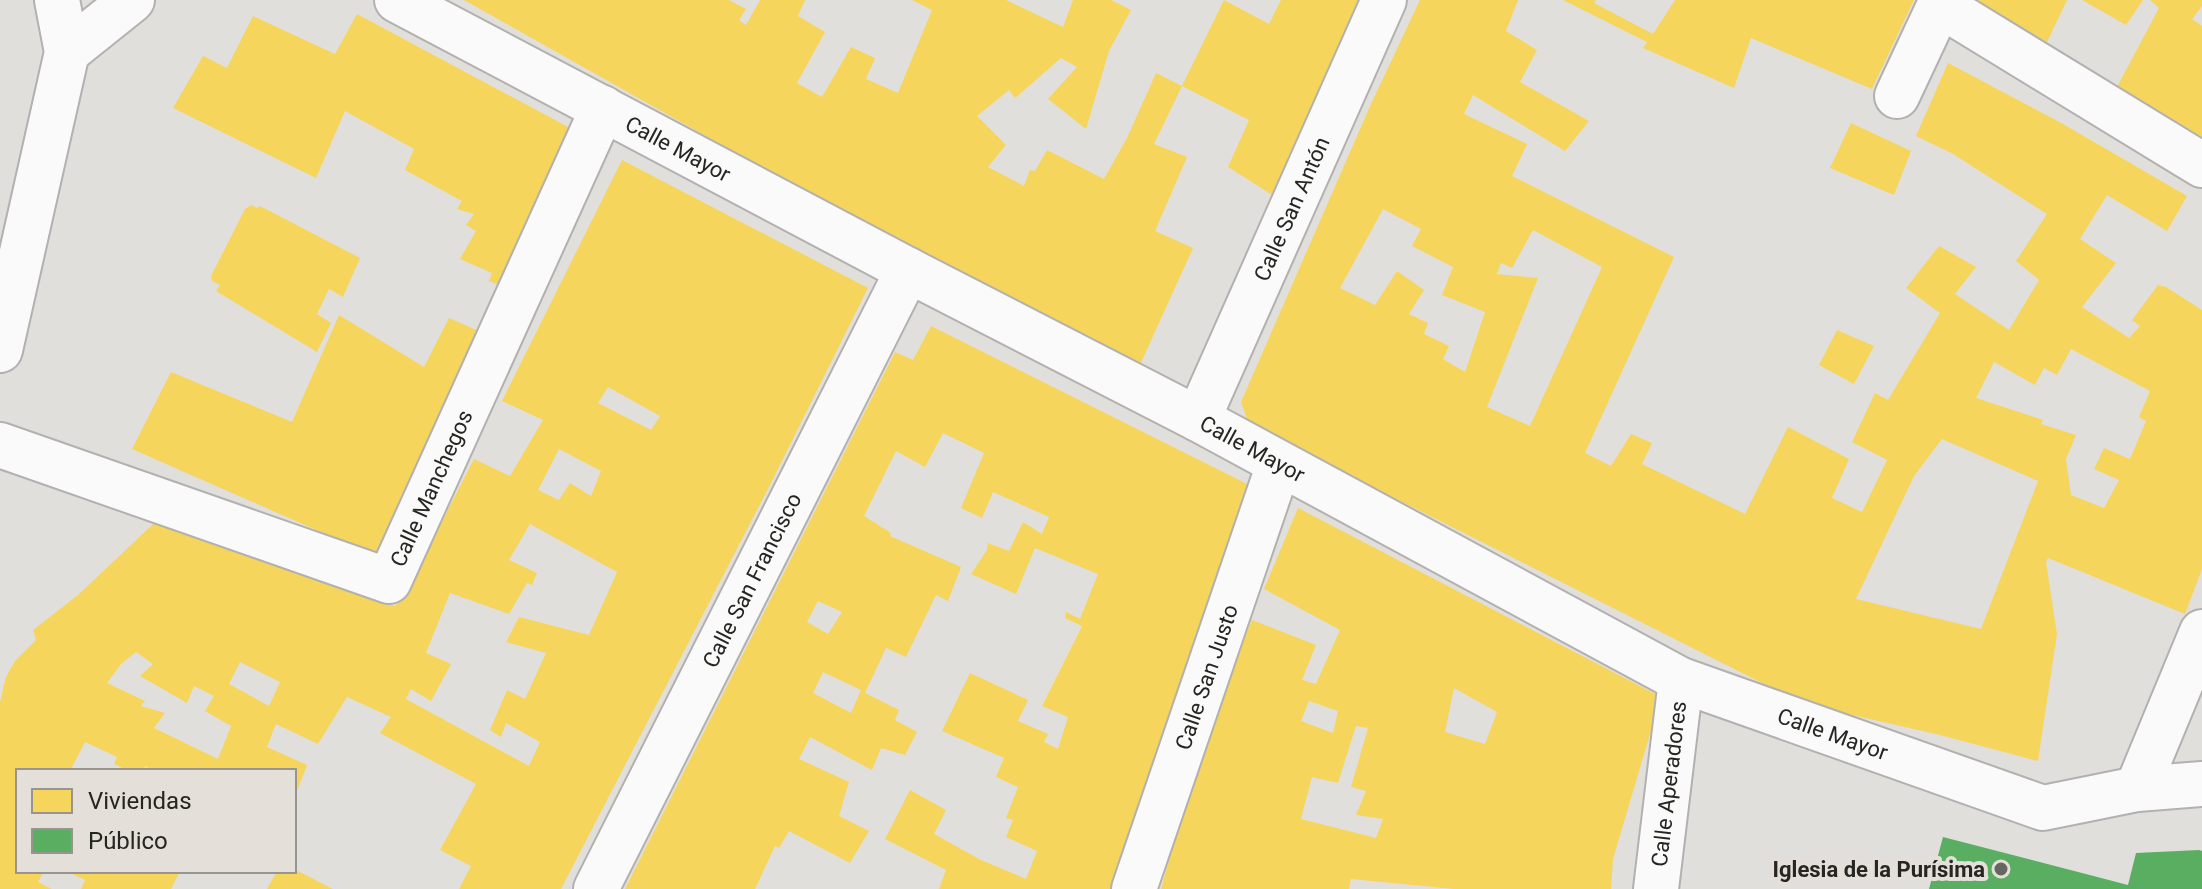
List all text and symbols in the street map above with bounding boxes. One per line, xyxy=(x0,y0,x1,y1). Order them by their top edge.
street label: Calle Mayor xyxy=(621,111,736,187)
street label: Calle San Antón xyxy=(1248,133,1334,285)
street label: Calle Manchegos xyxy=(385,406,477,570)
street label: Calle Mayor xyxy=(1196,410,1310,487)
street label: Calle San Francisco xyxy=(697,489,806,671)
street label: Calle San Justo xyxy=(1170,601,1243,753)
street label: Calle Aperadores xyxy=(1646,699,1691,868)
street label: Calle Mayor xyxy=(1774,703,1892,765)
legend xyxy=(16,769,296,873)
text: Viviendas xyxy=(88,787,192,815)
text: Público xyxy=(88,827,168,855)
place label: Iglesia de la Purísima xyxy=(1773,857,1985,882)
marker: Iglesia de la Purísima xyxy=(1992,860,2010,878)

